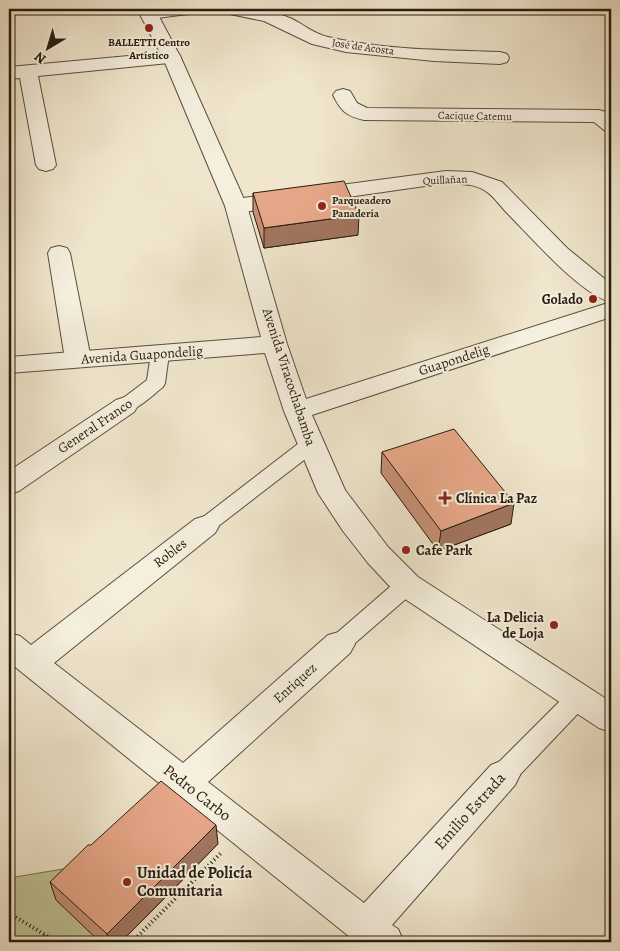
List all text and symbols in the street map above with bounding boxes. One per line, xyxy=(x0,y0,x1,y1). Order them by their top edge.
north arrow xyxy=(22,22,72,72)
marker: BALLETTI Centro Artístico xyxy=(143,22,155,34)
place label: BALLETTI Centro Artístico xyxy=(108,35,190,63)
street label: José de Acosta xyxy=(331,35,396,59)
text: N xyxy=(30,47,50,68)
street label: Cacique Catemu xyxy=(438,108,512,124)
street label: Quillañan xyxy=(422,171,468,189)
place label: Parqueadero Panadería xyxy=(332,193,391,221)
marker: Parqueadero Panadería xyxy=(316,200,328,212)
place label: Golado xyxy=(542,290,583,309)
marker: Golado xyxy=(587,293,599,305)
street label: Avenida Viracochabamba xyxy=(257,305,320,449)
street label: Guapondelig xyxy=(416,340,492,380)
street label: Avenida Guapondelig xyxy=(80,341,203,369)
street label: General Franco xyxy=(54,394,136,458)
place label: Clínica La Paz xyxy=(456,489,538,508)
marker: Clínica La Paz xyxy=(438,491,452,505)
street label: Robles xyxy=(149,534,191,572)
place label: Cafe Park xyxy=(416,541,473,560)
marker: Cafe Park xyxy=(400,544,412,556)
place label: La Delicia de Loja xyxy=(487,608,544,643)
marker: La Delicia de Loja xyxy=(548,619,560,631)
street label: Enriquez xyxy=(269,658,321,708)
street label: Pedro Carbo xyxy=(158,760,236,827)
street label: Emilio Estrada xyxy=(429,767,511,854)
place label: Unidad de Policía Comunitaria xyxy=(137,862,253,902)
marker: Unidad de Policía Comunitaria xyxy=(121,876,133,888)

